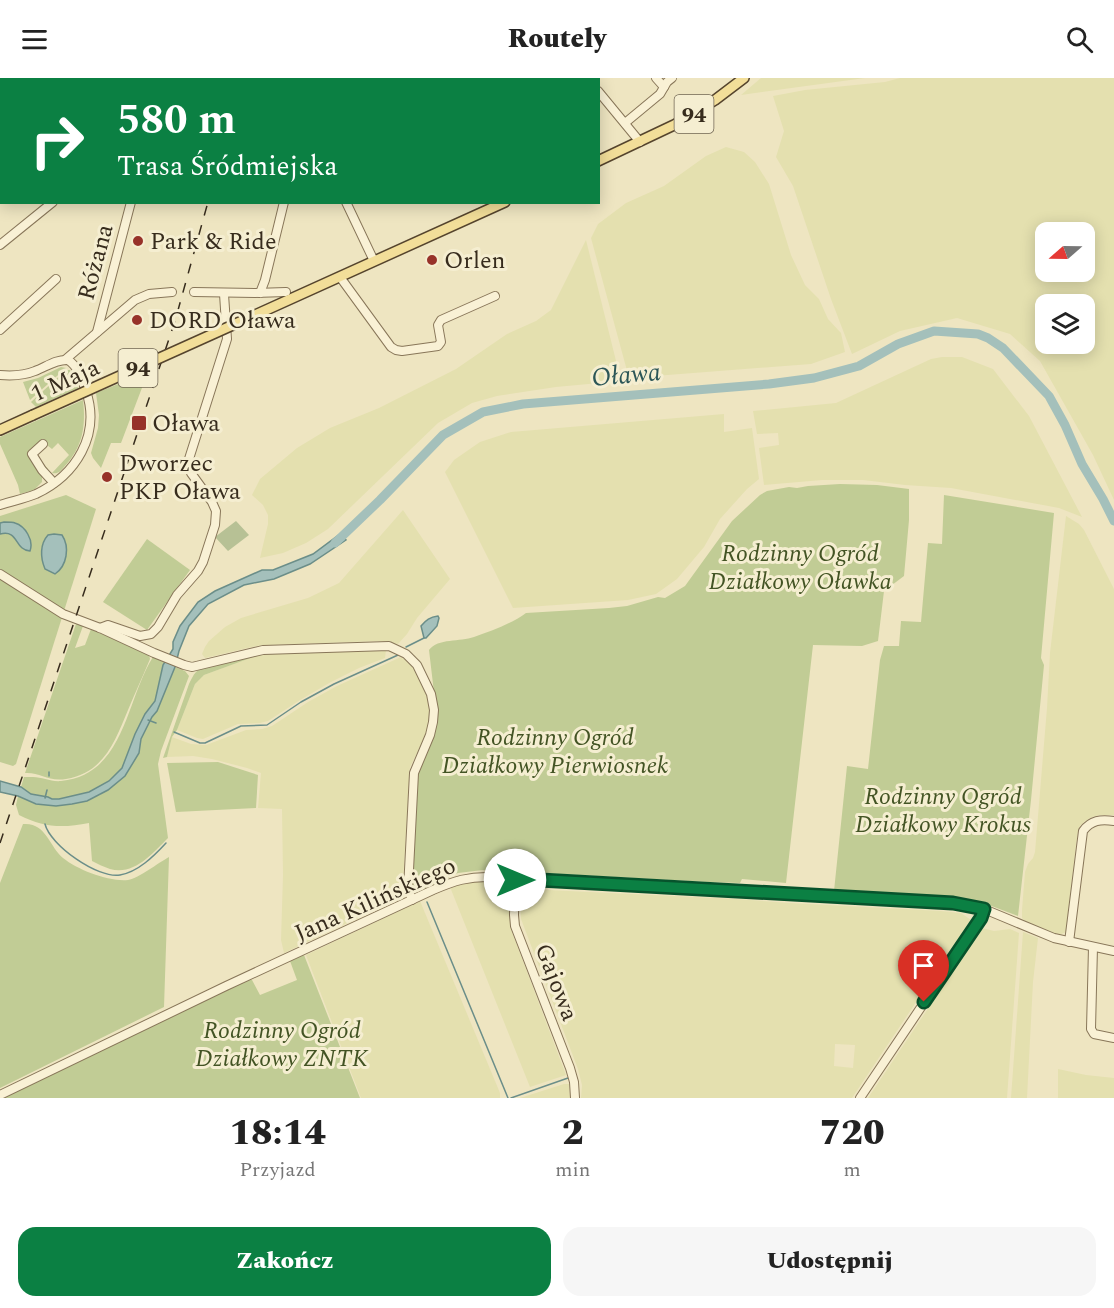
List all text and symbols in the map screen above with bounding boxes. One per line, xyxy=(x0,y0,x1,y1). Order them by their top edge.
text: Routely xyxy=(508,18,606,60)
icon: menu xyxy=(18,23,51,56)
icon: search xyxy=(1063,23,1096,56)
text: 580 m xyxy=(117,89,236,152)
road number: 94 xyxy=(674,95,714,133)
icon: right xyxy=(18,102,96,180)
text: Trasa Śródmiejska xyxy=(117,146,338,188)
street label: Różana xyxy=(69,220,123,304)
north arrow xyxy=(1035,222,1095,282)
map controls xyxy=(1035,222,1095,354)
place label: Park & Ride xyxy=(150,224,277,260)
marker: Park & Ride xyxy=(131,234,145,248)
place label: Orlen xyxy=(444,243,506,279)
marker: Orlen xyxy=(425,253,439,267)
button: layers xyxy=(1035,294,1095,354)
place label: DORD Oława xyxy=(149,303,296,339)
marker: DORD Oława xyxy=(130,313,144,327)
road number: 94 xyxy=(118,349,158,387)
street label: 1 Maja xyxy=(25,350,106,412)
water label: Oława xyxy=(590,352,662,398)
place label: Oława xyxy=(152,406,220,442)
marker: Oława xyxy=(130,414,148,432)
place label: Dworzec PKP Oława xyxy=(119,446,241,510)
marker: Dworzec PKP Oława xyxy=(100,470,114,484)
park label: Rodzinny Ogród Działkowy Oławka xyxy=(708,536,892,600)
park label: Rodzinny Ogród Działkowy Pierwiosnek xyxy=(442,720,668,784)
park label: Rodzinny Ogród Działkowy Krokus xyxy=(855,779,1031,843)
street label: Jana Kilińskiego xyxy=(289,848,462,952)
position arrow xyxy=(483,848,547,912)
street label: Gajowa xyxy=(525,938,587,1027)
pin xyxy=(898,940,949,1002)
icon: arrive xyxy=(907,949,940,982)
park label: Rodzinny Ogród Działkowy ZNTK xyxy=(195,1013,369,1077)
text: 18:14 xyxy=(229,1106,326,1161)
text: 2 xyxy=(562,1106,584,1161)
text: 720 xyxy=(820,1106,885,1161)
text: Przyjazd xyxy=(240,1155,316,1185)
text: min xyxy=(555,1155,590,1185)
text: m xyxy=(844,1155,861,1185)
button: Zakończ xyxy=(18,1227,551,1296)
button: Udostępnij xyxy=(563,1227,1096,1296)

